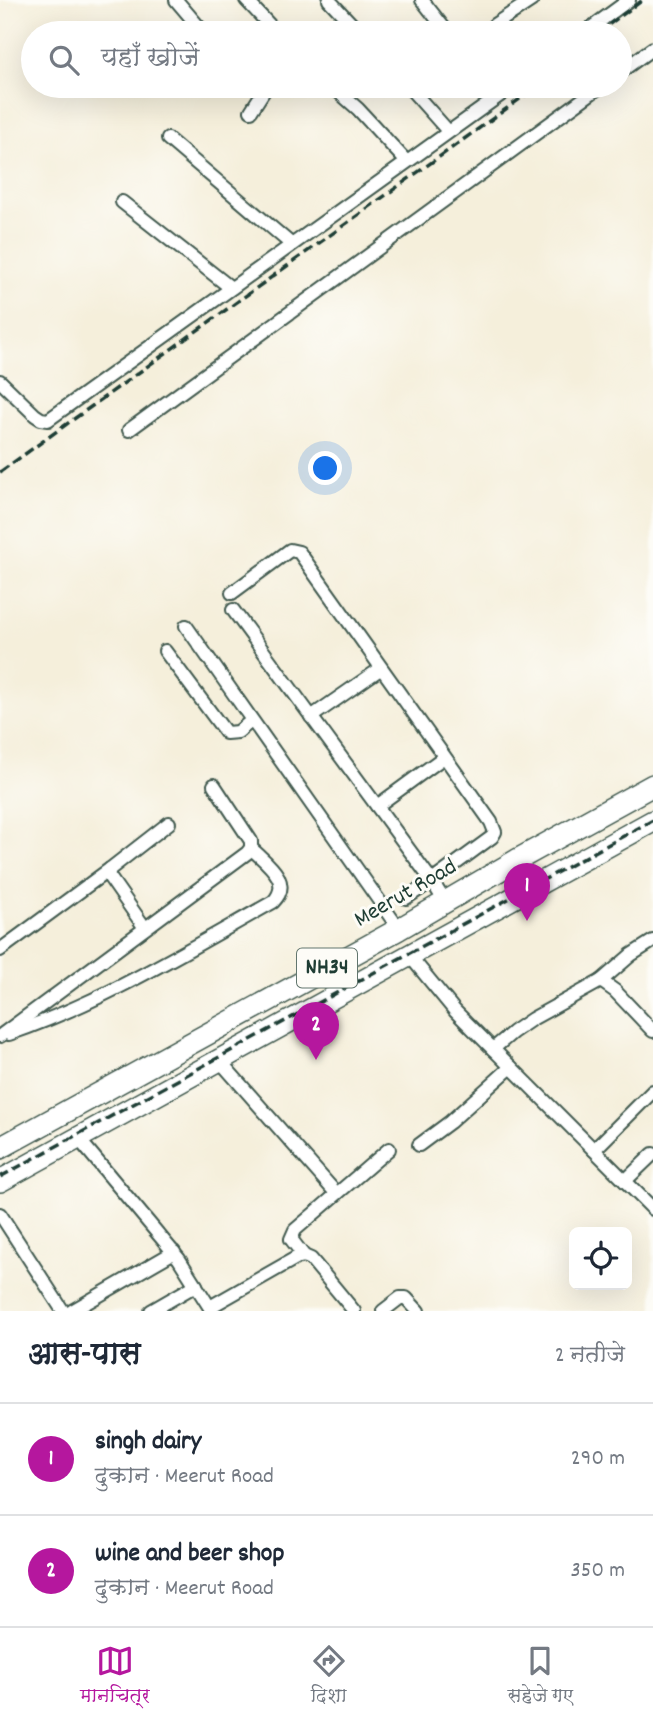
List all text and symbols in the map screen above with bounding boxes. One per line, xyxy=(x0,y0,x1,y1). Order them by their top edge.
search box xyxy=(21,21,632,98)
icon: search xyxy=(45,41,83,79)
text: यहाँ खोजें xyxy=(101,41,199,78)
your location xyxy=(308,451,342,485)
street label: Meerut Road xyxy=(348,851,464,937)
pin: 1 xyxy=(504,863,550,921)
road number: NH34 xyxy=(297,948,357,987)
pin: 2 xyxy=(293,1002,339,1060)
map controls xyxy=(569,1227,632,1290)
button: locate xyxy=(569,1227,632,1290)
text: आस-पास xyxy=(28,1335,140,1378)
text: 2 नतीजे xyxy=(555,1340,625,1373)
text: singh dairy xyxy=(95,1424,201,1461)
text: 1 xyxy=(48,1443,54,1476)
text: 290 m xyxy=(571,1443,625,1476)
text: दुकान · Meerut Road xyxy=(95,1461,274,1494)
text: wine and beer shop xyxy=(95,1536,284,1573)
text: 2 xyxy=(46,1555,56,1588)
text: 350 m xyxy=(571,1555,625,1588)
text: दुकान · Meerut Road xyxy=(95,1573,274,1606)
tab: मानचित्र xyxy=(80,1642,150,1711)
tab: दिशा xyxy=(310,1642,348,1711)
tab: सहेजे गए xyxy=(507,1642,573,1711)

